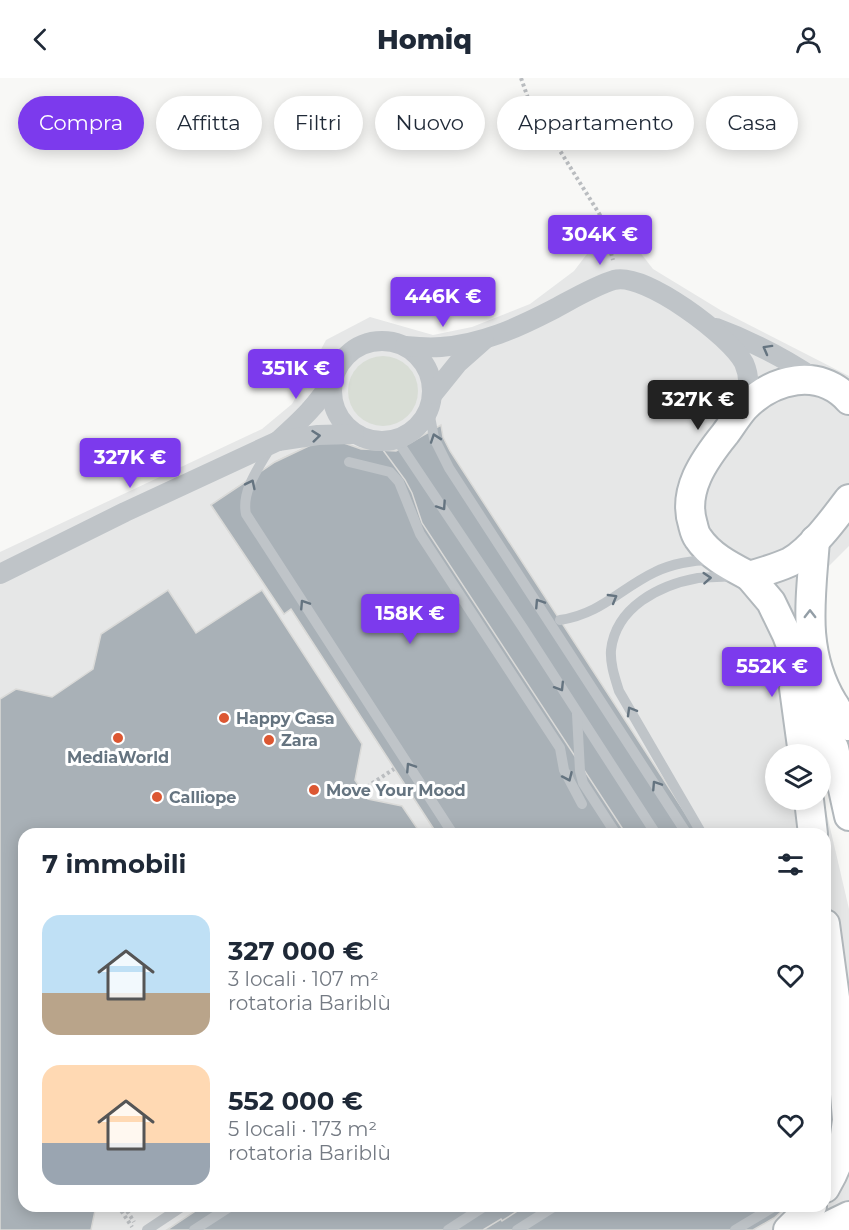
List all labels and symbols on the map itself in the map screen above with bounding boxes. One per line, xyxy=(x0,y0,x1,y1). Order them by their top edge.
pin: 304K € xyxy=(551,215,649,266)
pin: 446K € xyxy=(394,277,492,328)
one-way arrow xyxy=(763,345,773,356)
pin: 351K € xyxy=(247,349,345,400)
pin: 327K € xyxy=(649,380,747,431)
one-way arrow xyxy=(311,430,320,443)
one-way arrow xyxy=(430,434,443,444)
pin: 327K € xyxy=(81,438,179,489)
one-way arrow xyxy=(244,480,255,490)
one-way arrow xyxy=(434,500,446,510)
one-way arrow xyxy=(702,572,711,585)
pin: 158K € xyxy=(361,594,459,645)
one-way arrow xyxy=(607,594,617,606)
one-way arrow xyxy=(535,599,546,610)
one-way arrow xyxy=(299,600,311,610)
one-way arrow xyxy=(804,609,816,618)
pin: 552K € xyxy=(723,647,821,698)
one-way arrow xyxy=(553,680,564,691)
one-way arrow xyxy=(627,707,638,717)
place label: Happy Casa xyxy=(236,709,335,728)
marker: Happy Casa xyxy=(217,711,231,725)
marker: MediaWorld xyxy=(111,731,125,745)
place label: Zara xyxy=(281,731,318,750)
marker: Zara xyxy=(262,733,276,747)
place label: MediaWorld xyxy=(67,748,169,767)
one-way arrow xyxy=(406,763,417,774)
one-way arrow xyxy=(560,771,572,782)
place label: Move Your Mood xyxy=(326,781,466,800)
one-way arrow xyxy=(651,781,663,791)
marker: Move Your Mood xyxy=(307,783,321,797)
place label: Calliope xyxy=(169,788,236,807)
marker: Calliope xyxy=(150,790,164,804)

